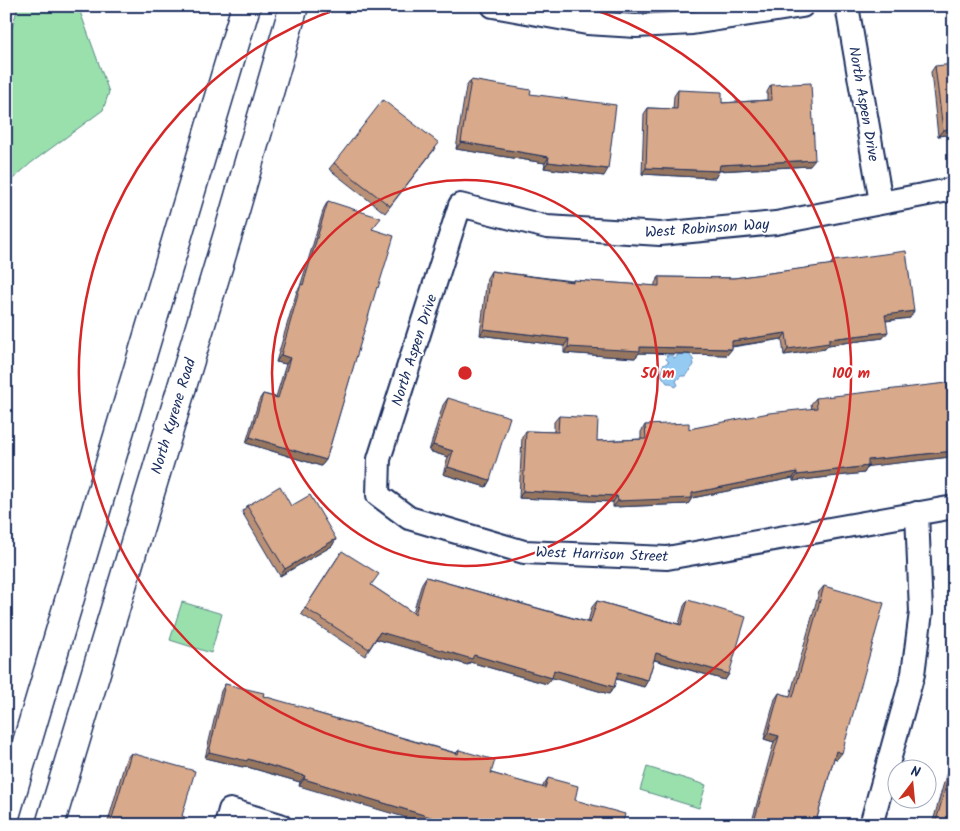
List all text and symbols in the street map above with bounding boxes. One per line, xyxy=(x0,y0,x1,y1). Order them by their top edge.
street label: North Aspen Drive xyxy=(841,45,885,164)
street label: West Robinson Way xyxy=(644,213,771,245)
street label: North Aspen Drive xyxy=(386,291,444,409)
street label: North Kyrene Road xyxy=(145,355,203,477)
text: 50 m xyxy=(640,362,675,386)
text: 100 m xyxy=(832,362,870,386)
centre of rings xyxy=(456,364,474,382)
street label: West Harrison Street xyxy=(535,541,669,569)
north arrow xyxy=(888,758,938,808)
text: N xyxy=(908,761,923,784)

